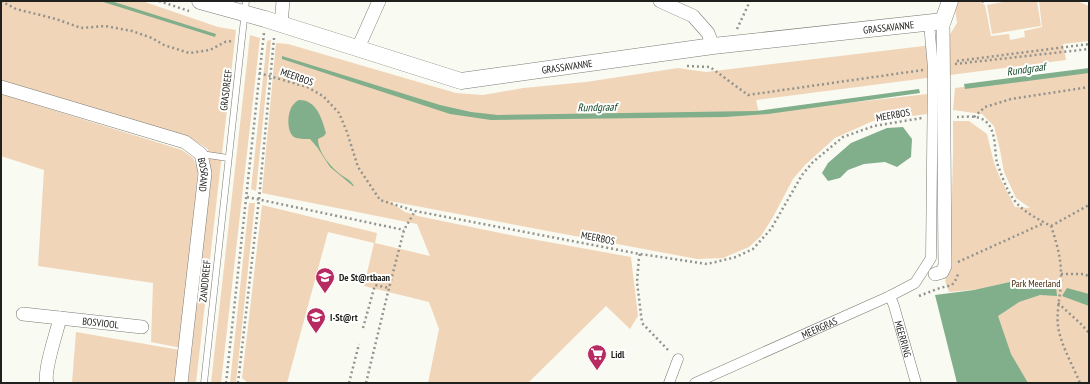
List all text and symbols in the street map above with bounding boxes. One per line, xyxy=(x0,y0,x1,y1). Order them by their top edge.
street label: GRASSAVANNE xyxy=(862,18,915,36)
street label: GRASSAVANNE xyxy=(541,56,593,76)
water label: Rundgraaf xyxy=(1006,59,1049,79)
street label: MEERBOS xyxy=(279,65,315,89)
street label: GRASDREEF xyxy=(217,69,235,111)
water label: Rundgraaf xyxy=(577,100,620,114)
street label: MEERBOS xyxy=(875,106,911,124)
street label: BOSRAND xyxy=(195,156,212,192)
street label: MEERBOS xyxy=(580,228,616,248)
street label: ZANDDREEF xyxy=(196,259,214,303)
school or university icon: De St@rtbaan xyxy=(314,266,336,294)
place label: De St@rtbaan xyxy=(339,271,391,284)
park label: Park Meerland xyxy=(1011,277,1061,290)
school or university icon: I-St@rt xyxy=(305,306,327,334)
place label: I-St@rt xyxy=(330,311,358,324)
street label: BOSVIOOL xyxy=(82,314,120,331)
street label: MEERGRAS xyxy=(799,314,839,341)
street label: MEERRING xyxy=(892,319,915,359)
supermarket icon: Lidl xyxy=(586,343,608,371)
place label: Lidl xyxy=(611,348,625,361)

